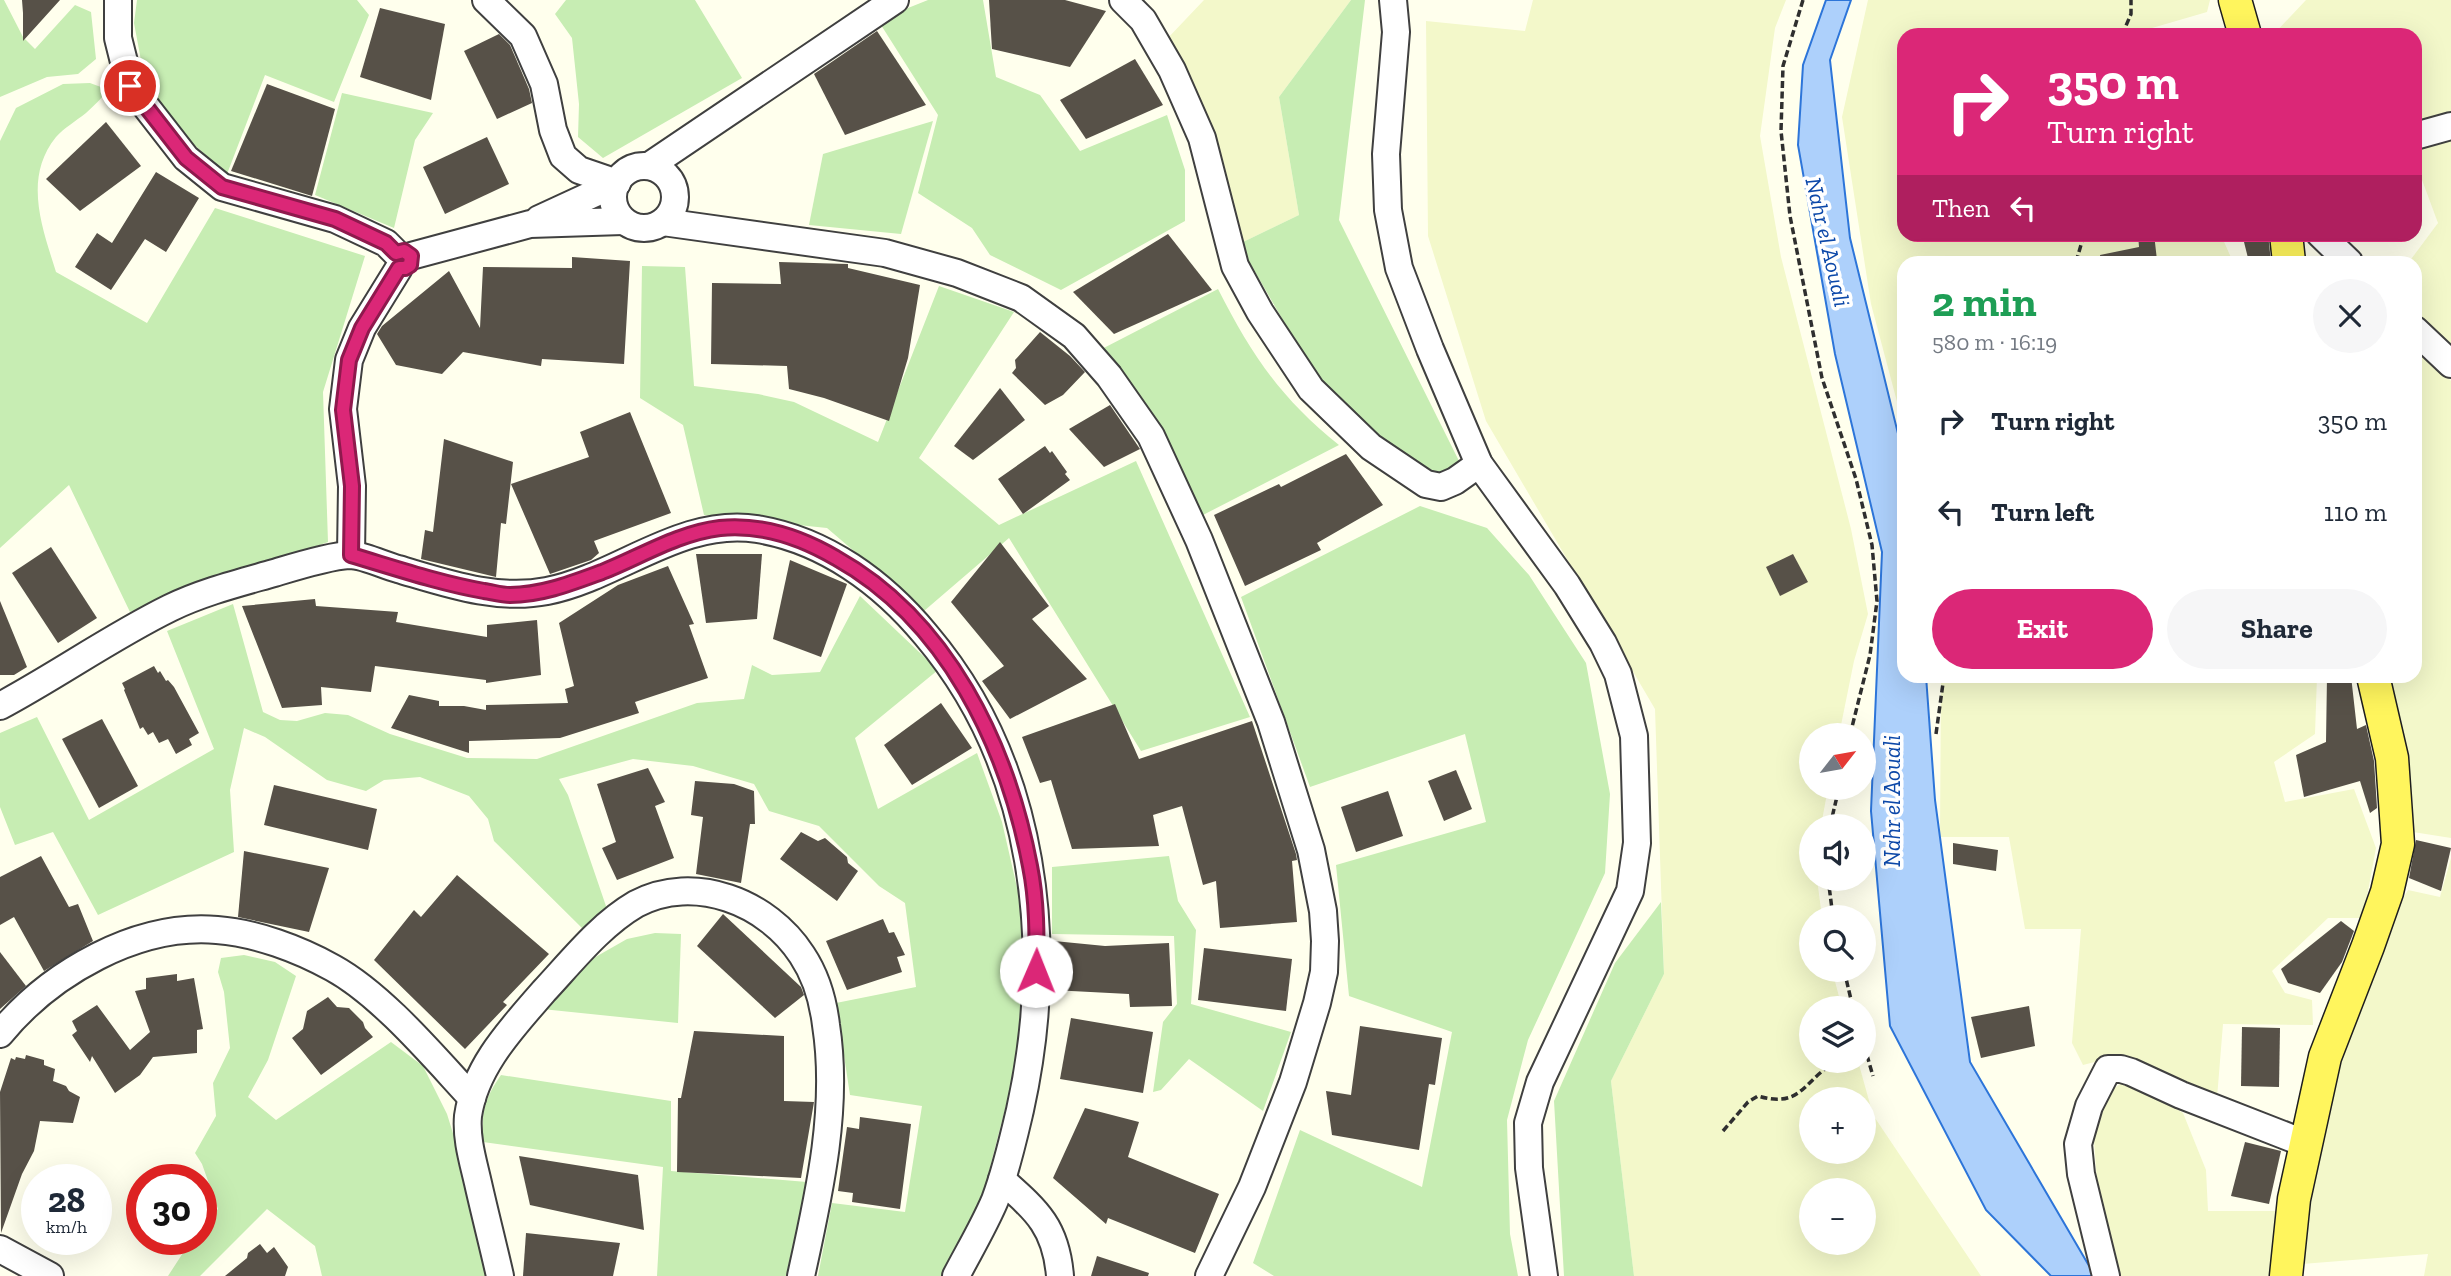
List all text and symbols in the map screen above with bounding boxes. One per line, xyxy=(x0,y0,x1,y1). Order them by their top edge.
text: 350 m xyxy=(2047,53,2179,112)
pin xyxy=(100,56,160,116)
icon: right xyxy=(1932,56,2023,147)
icon: arrive xyxy=(111,67,149,105)
text: Turn right xyxy=(2047,113,2194,151)
water label: Nahr el Aouali xyxy=(1799,174,1857,310)
icon: left xyxy=(2004,189,2042,227)
text: Then xyxy=(1932,192,1990,224)
text: 2 min xyxy=(1932,276,2037,327)
button: close xyxy=(2313,279,2387,353)
text: 580 m · 16:19 xyxy=(1932,328,2057,356)
icon: right xyxy=(1932,402,1970,440)
text: Turn right xyxy=(1991,405,2114,437)
text: 350 m xyxy=(2318,405,2387,437)
icon: left xyxy=(1932,493,1970,531)
text: Turn left xyxy=(1991,496,2094,528)
text: 110 m xyxy=(2324,496,2387,528)
button: Exit xyxy=(1932,589,2153,669)
button: Share xyxy=(2167,589,2387,669)
north arrow xyxy=(1799,723,1876,800)
map controls xyxy=(1799,723,1876,1255)
water label: Nahr el Aouali xyxy=(1878,735,1906,867)
button: sound xyxy=(1799,814,1876,891)
button: search xyxy=(1799,905,1876,982)
position arrow xyxy=(999,934,1073,1008)
button: layers xyxy=(1799,996,1876,1073)
button: + xyxy=(1799,1087,1876,1164)
speed limit sign: 30 xyxy=(126,1164,217,1255)
button: − xyxy=(1799,1178,1876,1255)
text: 28 xyxy=(48,1179,85,1221)
text: km/h xyxy=(46,1216,87,1238)

